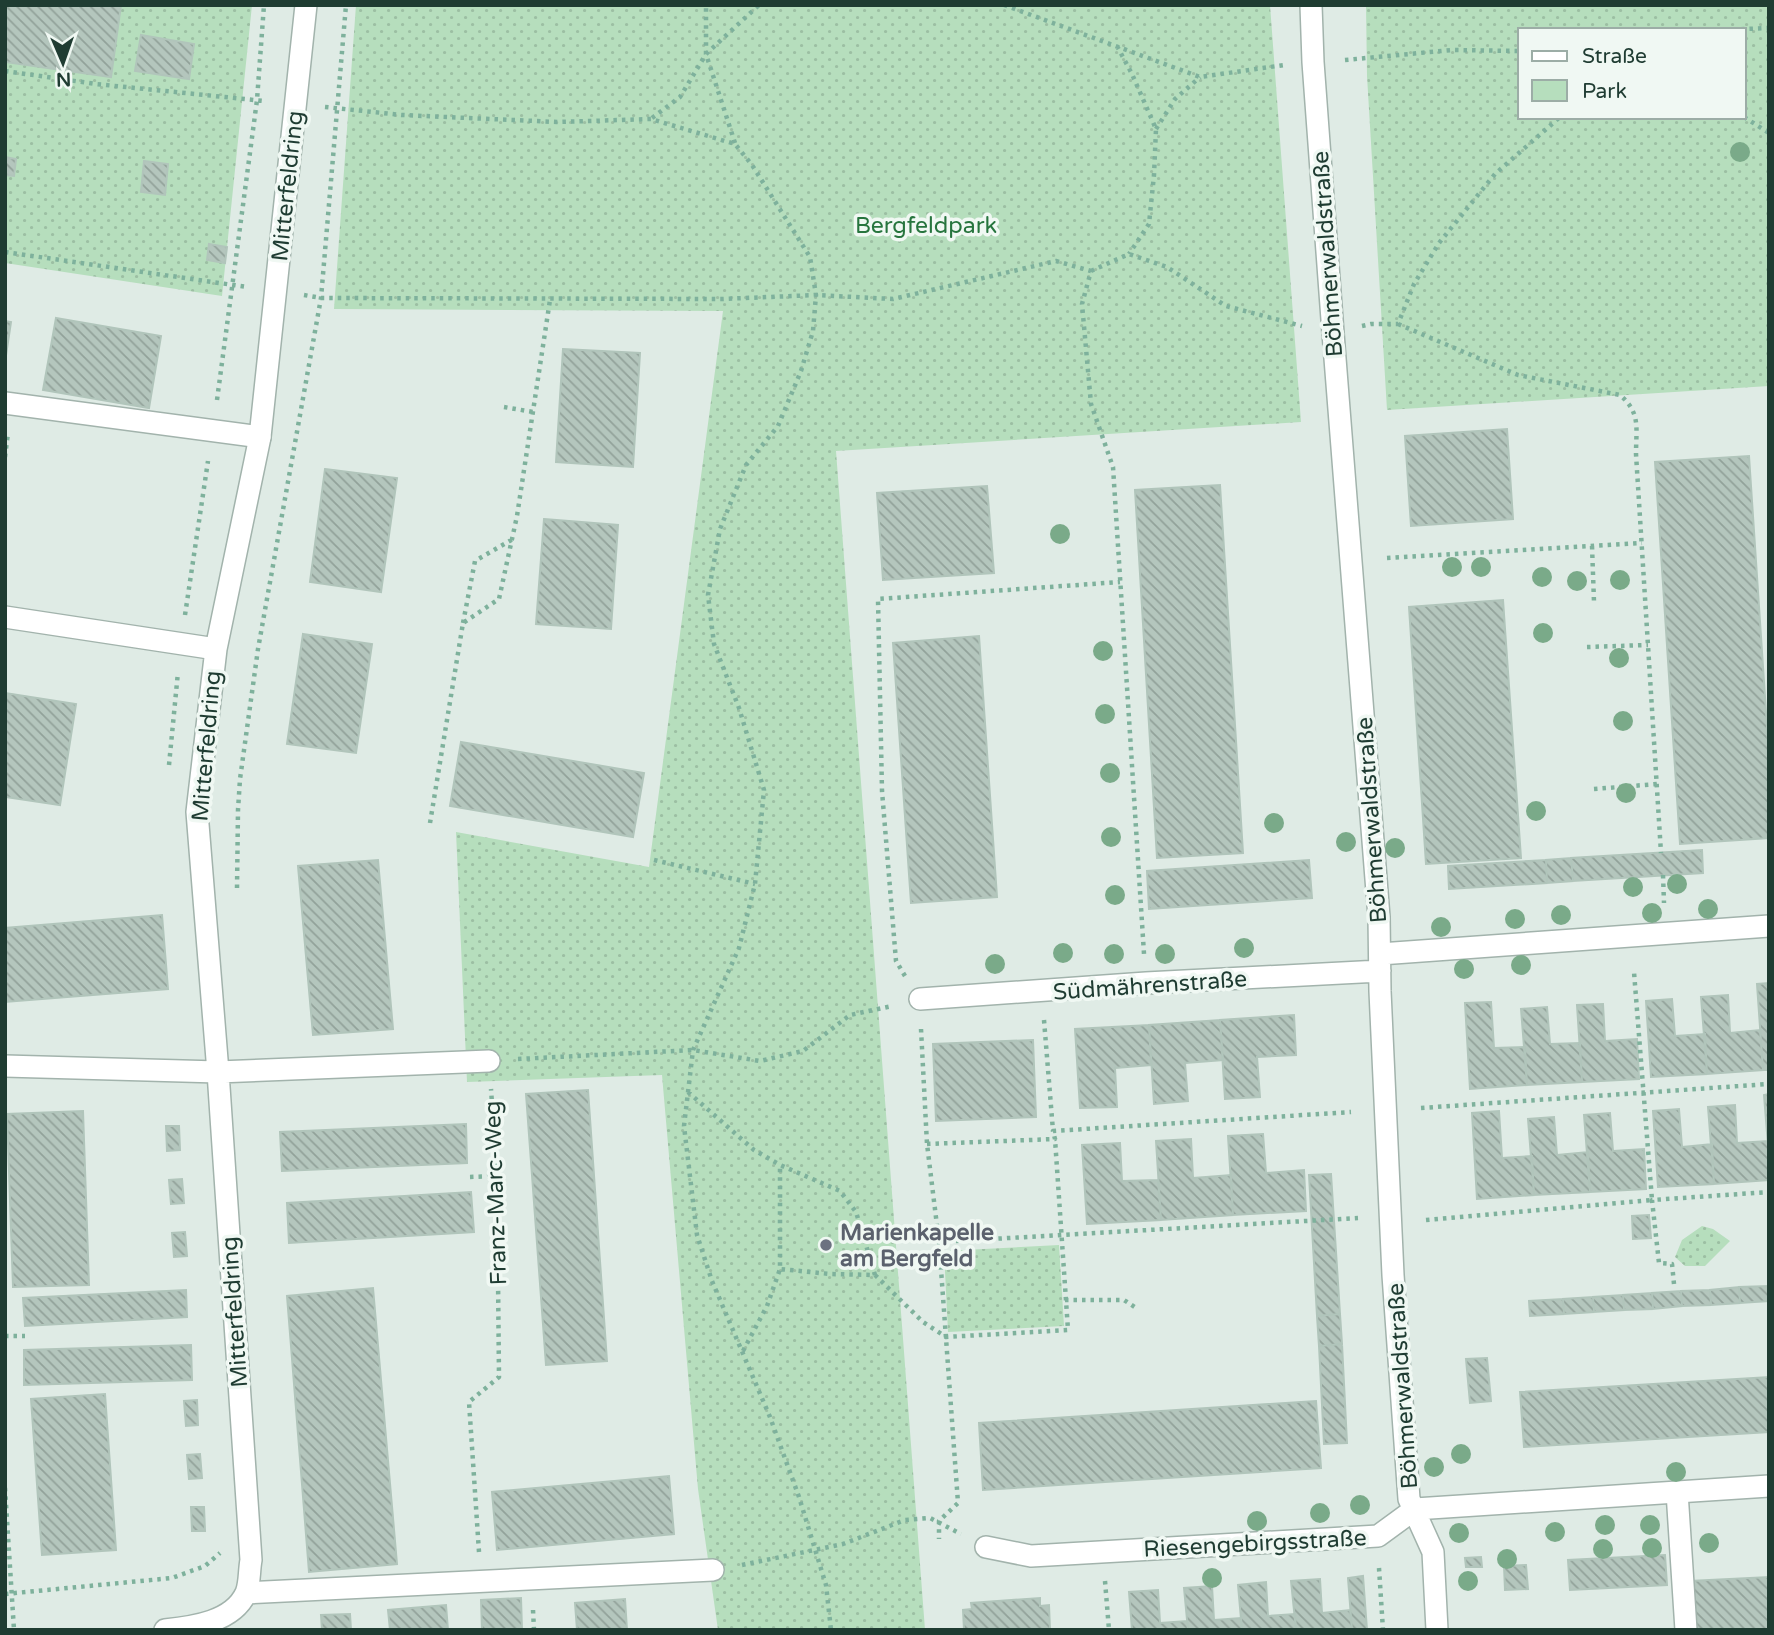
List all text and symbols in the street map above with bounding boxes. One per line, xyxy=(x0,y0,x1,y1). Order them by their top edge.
north arrow xyxy=(28,28,98,98)
legend xyxy=(1518,28,1746,119)
text: Straße xyxy=(1582,44,1647,69)
text: N xyxy=(56,68,72,90)
text: Park xyxy=(1582,79,1627,104)
street label: Mitterfeldring xyxy=(266,109,310,263)
street label: Böhmerwaldstraße xyxy=(1307,150,1349,358)
park label: Bergfeldpark xyxy=(855,212,997,240)
street label: Mitterfeldring xyxy=(186,669,228,823)
street label: Böhmerwaldstraße xyxy=(1351,716,1393,924)
street label: Südmährenstraße xyxy=(1052,965,1248,1007)
street label: Franz-Marc-Weg xyxy=(479,1100,513,1286)
place label: Marienkapelle am Bergfeld xyxy=(840,1219,994,1273)
street label: Mitterfeldring xyxy=(216,1235,254,1388)
marker: Marienkapelle am Bergfeld xyxy=(818,1237,834,1253)
street label: Böhmerwaldstraße xyxy=(1382,1282,1424,1490)
street label: Riesengebirgsstraße xyxy=(1143,1524,1367,1564)

